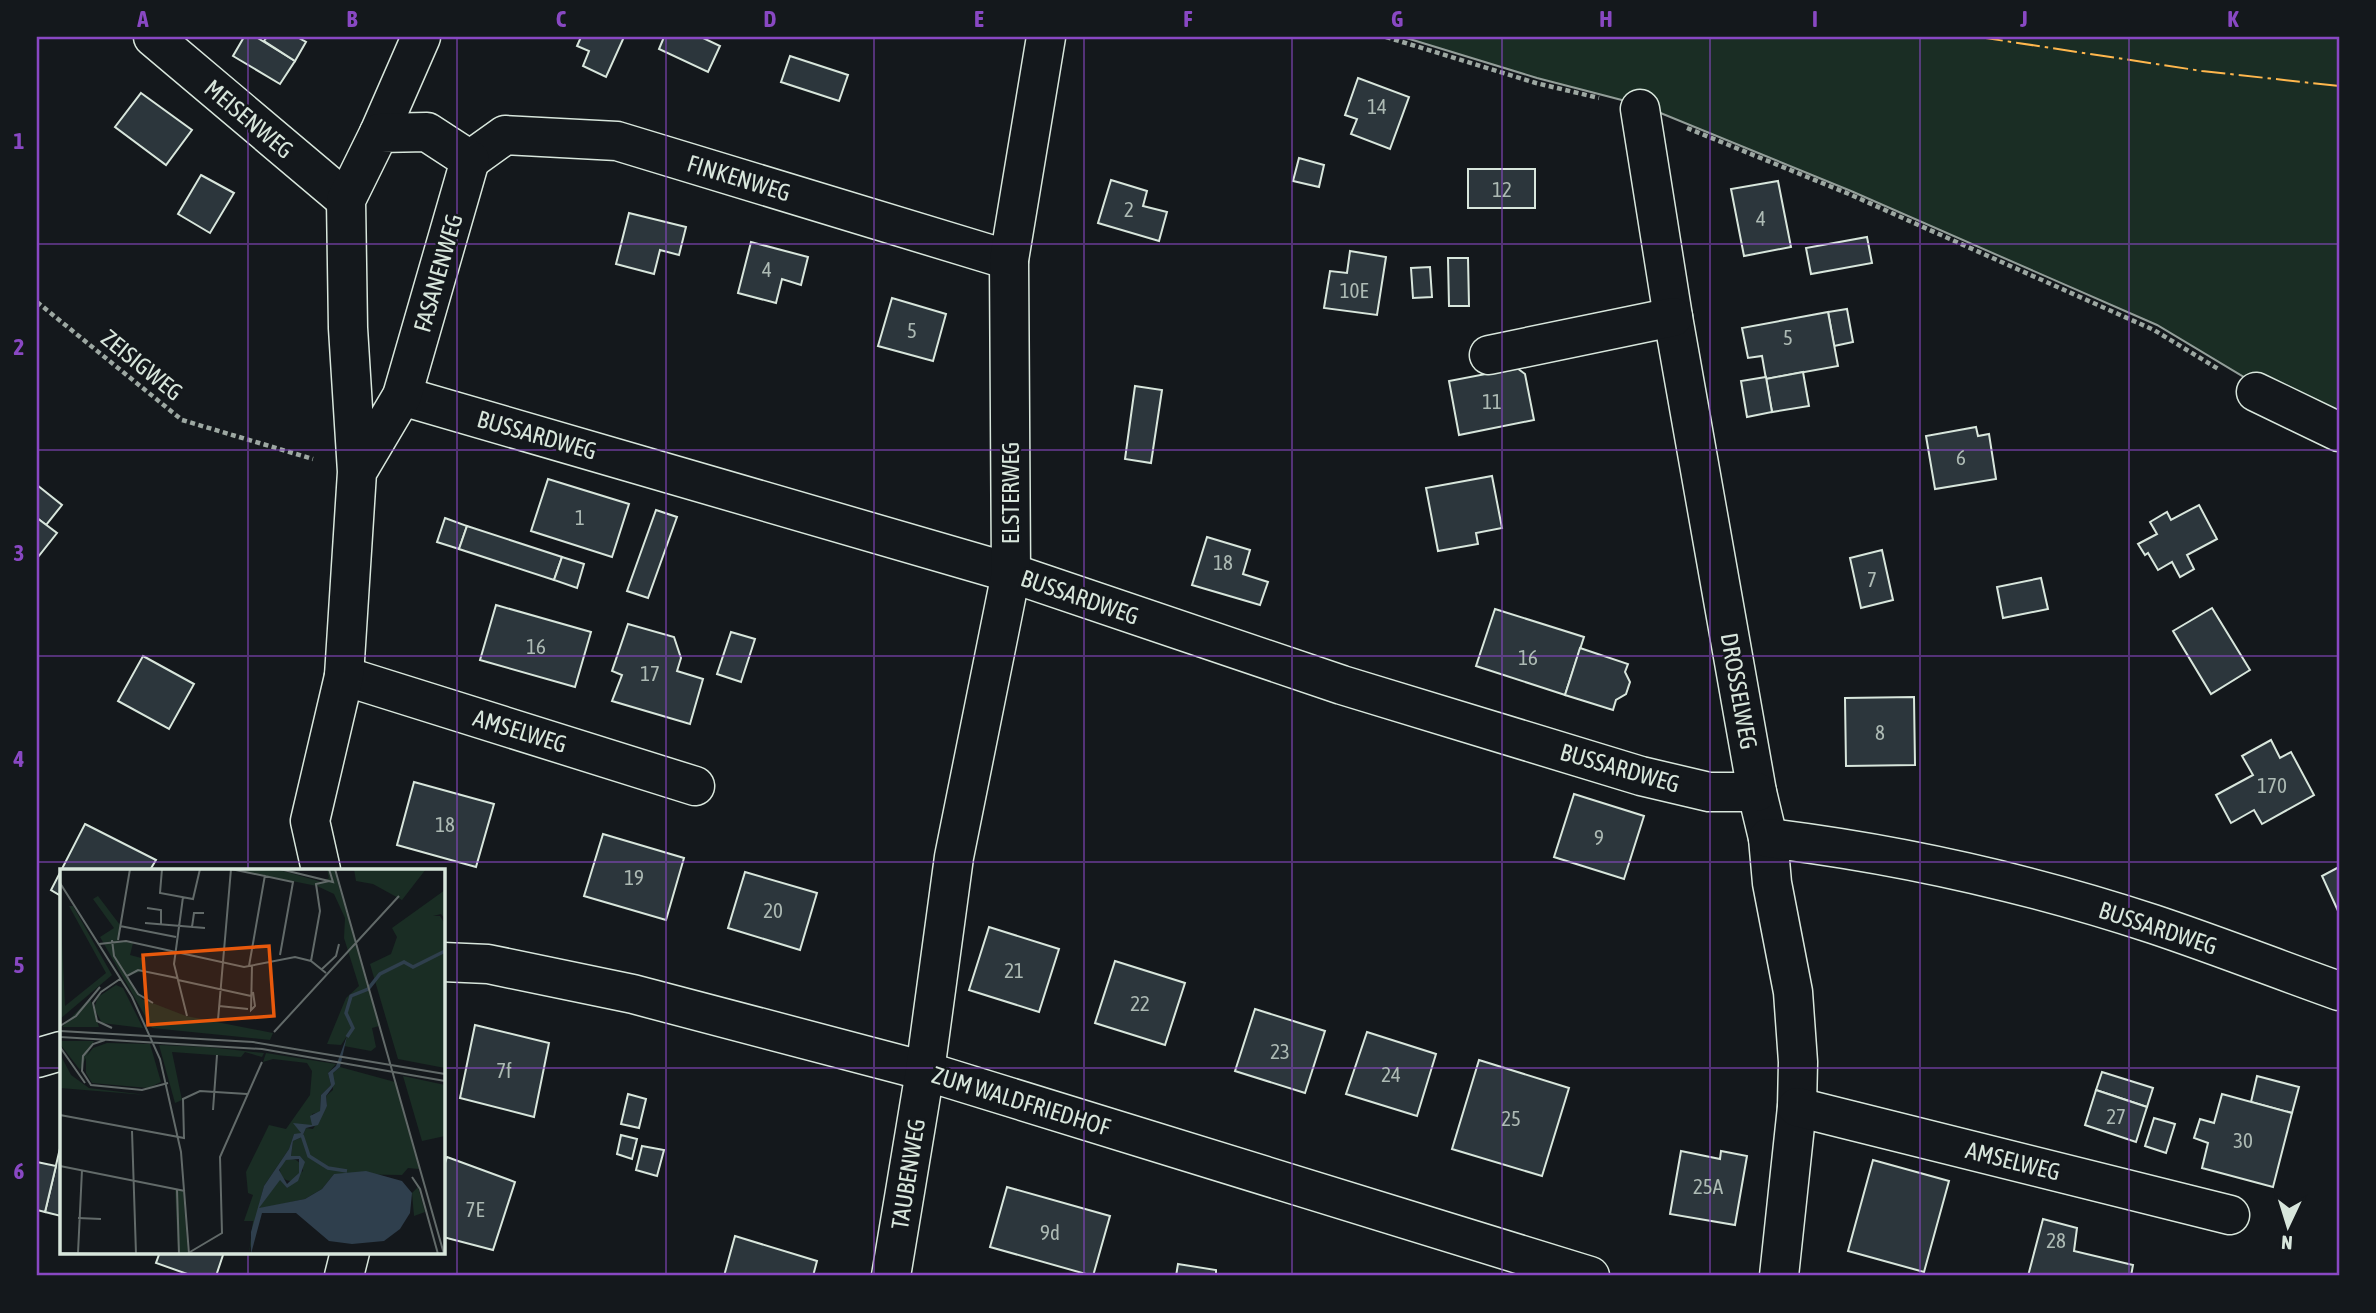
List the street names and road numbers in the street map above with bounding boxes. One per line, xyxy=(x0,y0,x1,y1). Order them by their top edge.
street label: MEISENWEG xyxy=(199,74,299,164)
street label: FINKENWEG xyxy=(684,150,794,206)
street label: FASANENWEG xyxy=(408,211,468,335)
street label: ZEISIGWEG xyxy=(96,324,188,406)
street label: BUSSARDWEG xyxy=(474,405,600,465)
street label: ELSTERWEG xyxy=(997,442,1024,544)
street label: BUSSARDWEG xyxy=(1017,564,1143,630)
street label: DROSSELWEG xyxy=(1715,631,1763,751)
street label: AMSELWEG xyxy=(470,704,570,758)
street label: BUSSARDWEG xyxy=(1557,738,1683,798)
street label: BUSSARDWEG xyxy=(2095,896,2221,960)
street label: ZUM WALDFRIEDHOF xyxy=(929,1061,1114,1141)
street label: TAUBENWEG xyxy=(886,1117,930,1231)
street label: AMSELWEG xyxy=(1963,1136,2063,1186)

